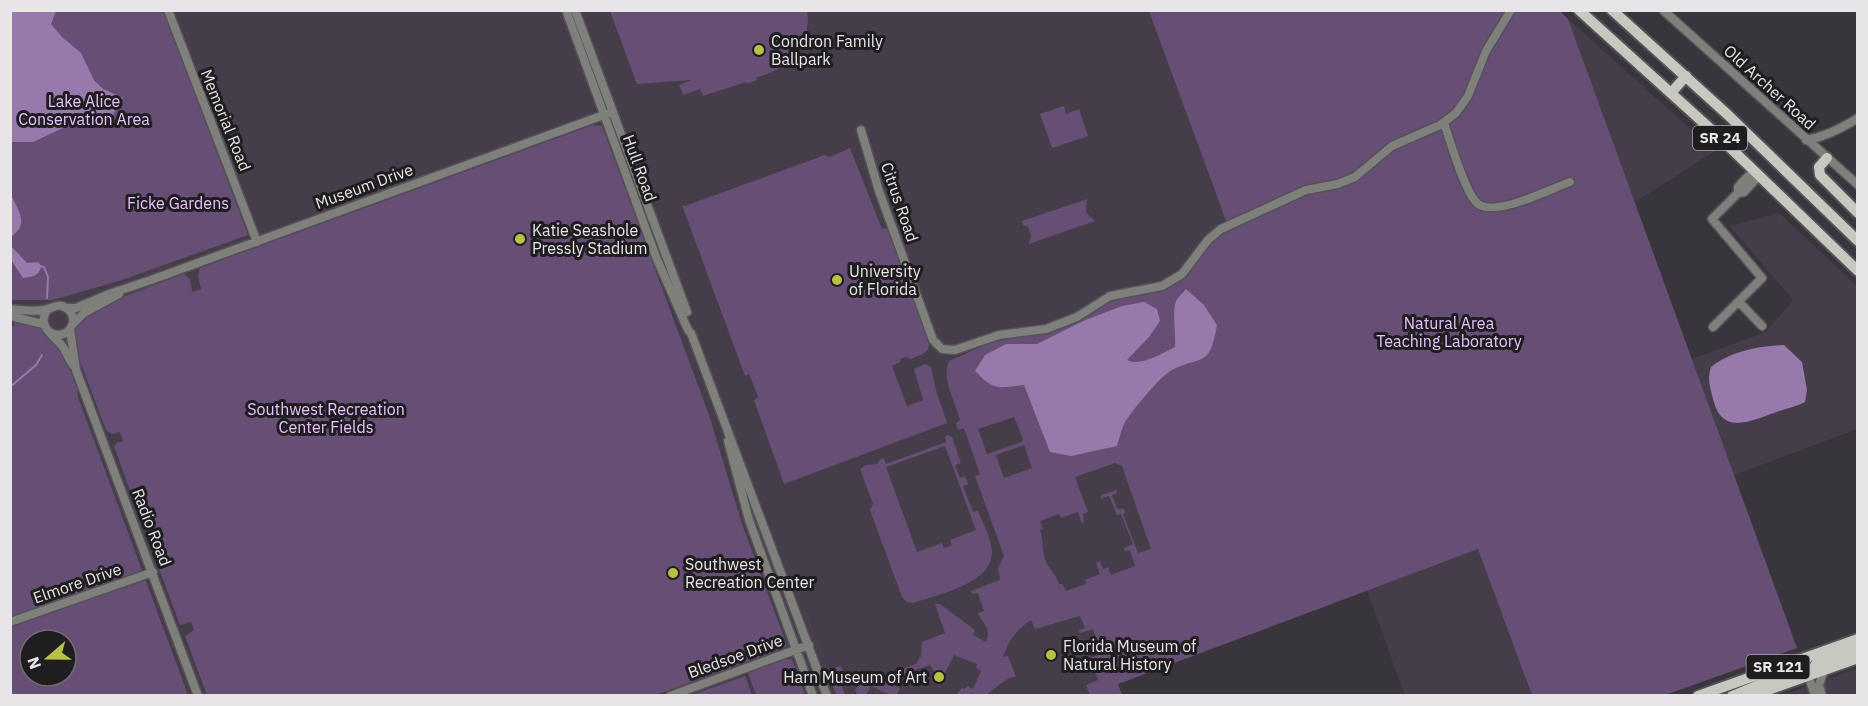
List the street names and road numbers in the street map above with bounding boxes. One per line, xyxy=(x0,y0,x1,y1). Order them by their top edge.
street label: Old Archer Road xyxy=(1720,40,1820,134)
street label: Memorial Road xyxy=(196,66,256,174)
road number: SR 24 xyxy=(1693,126,1747,150)
street label: Hull Road xyxy=(619,132,661,204)
street label: Museum Drive xyxy=(312,159,416,213)
street label: Citrus Road xyxy=(877,160,923,244)
street label: Radio Road xyxy=(128,485,176,569)
street label: Elmore Drive xyxy=(30,558,124,607)
street label: Bledsoe Drive xyxy=(685,630,785,682)
road number: SR 121 xyxy=(1746,655,1810,679)

